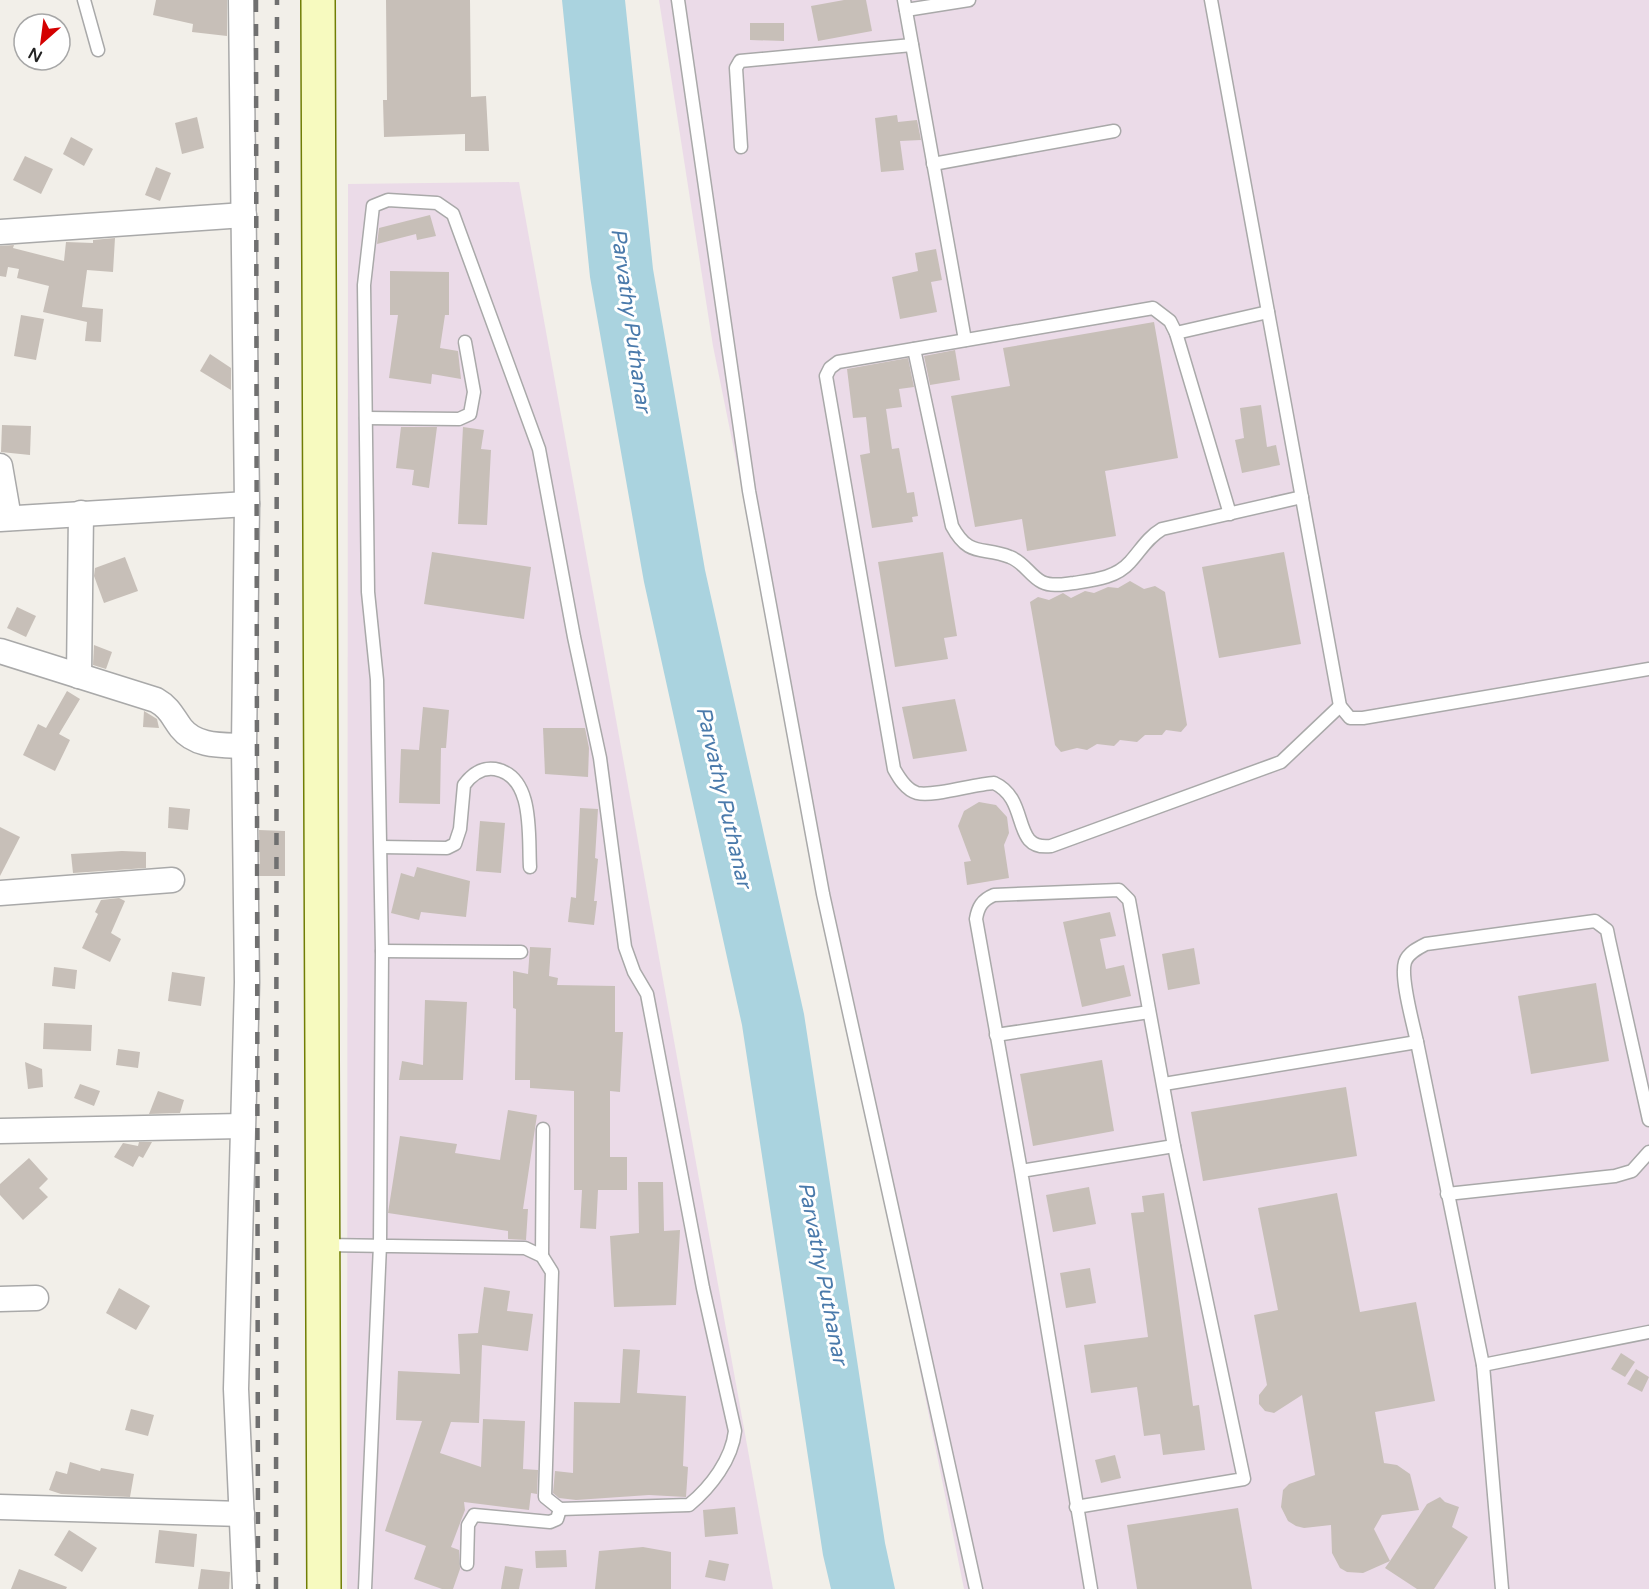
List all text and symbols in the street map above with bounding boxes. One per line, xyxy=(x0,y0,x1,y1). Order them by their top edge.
north arrow xyxy=(12,12,72,72)
text: N xyxy=(25,43,46,66)
water label: Parvathy Puthanar xyxy=(605,227,656,416)
water label: Parvathy Puthanar xyxy=(690,704,757,893)
water label: Parvathy Puthanar xyxy=(793,1180,853,1369)

